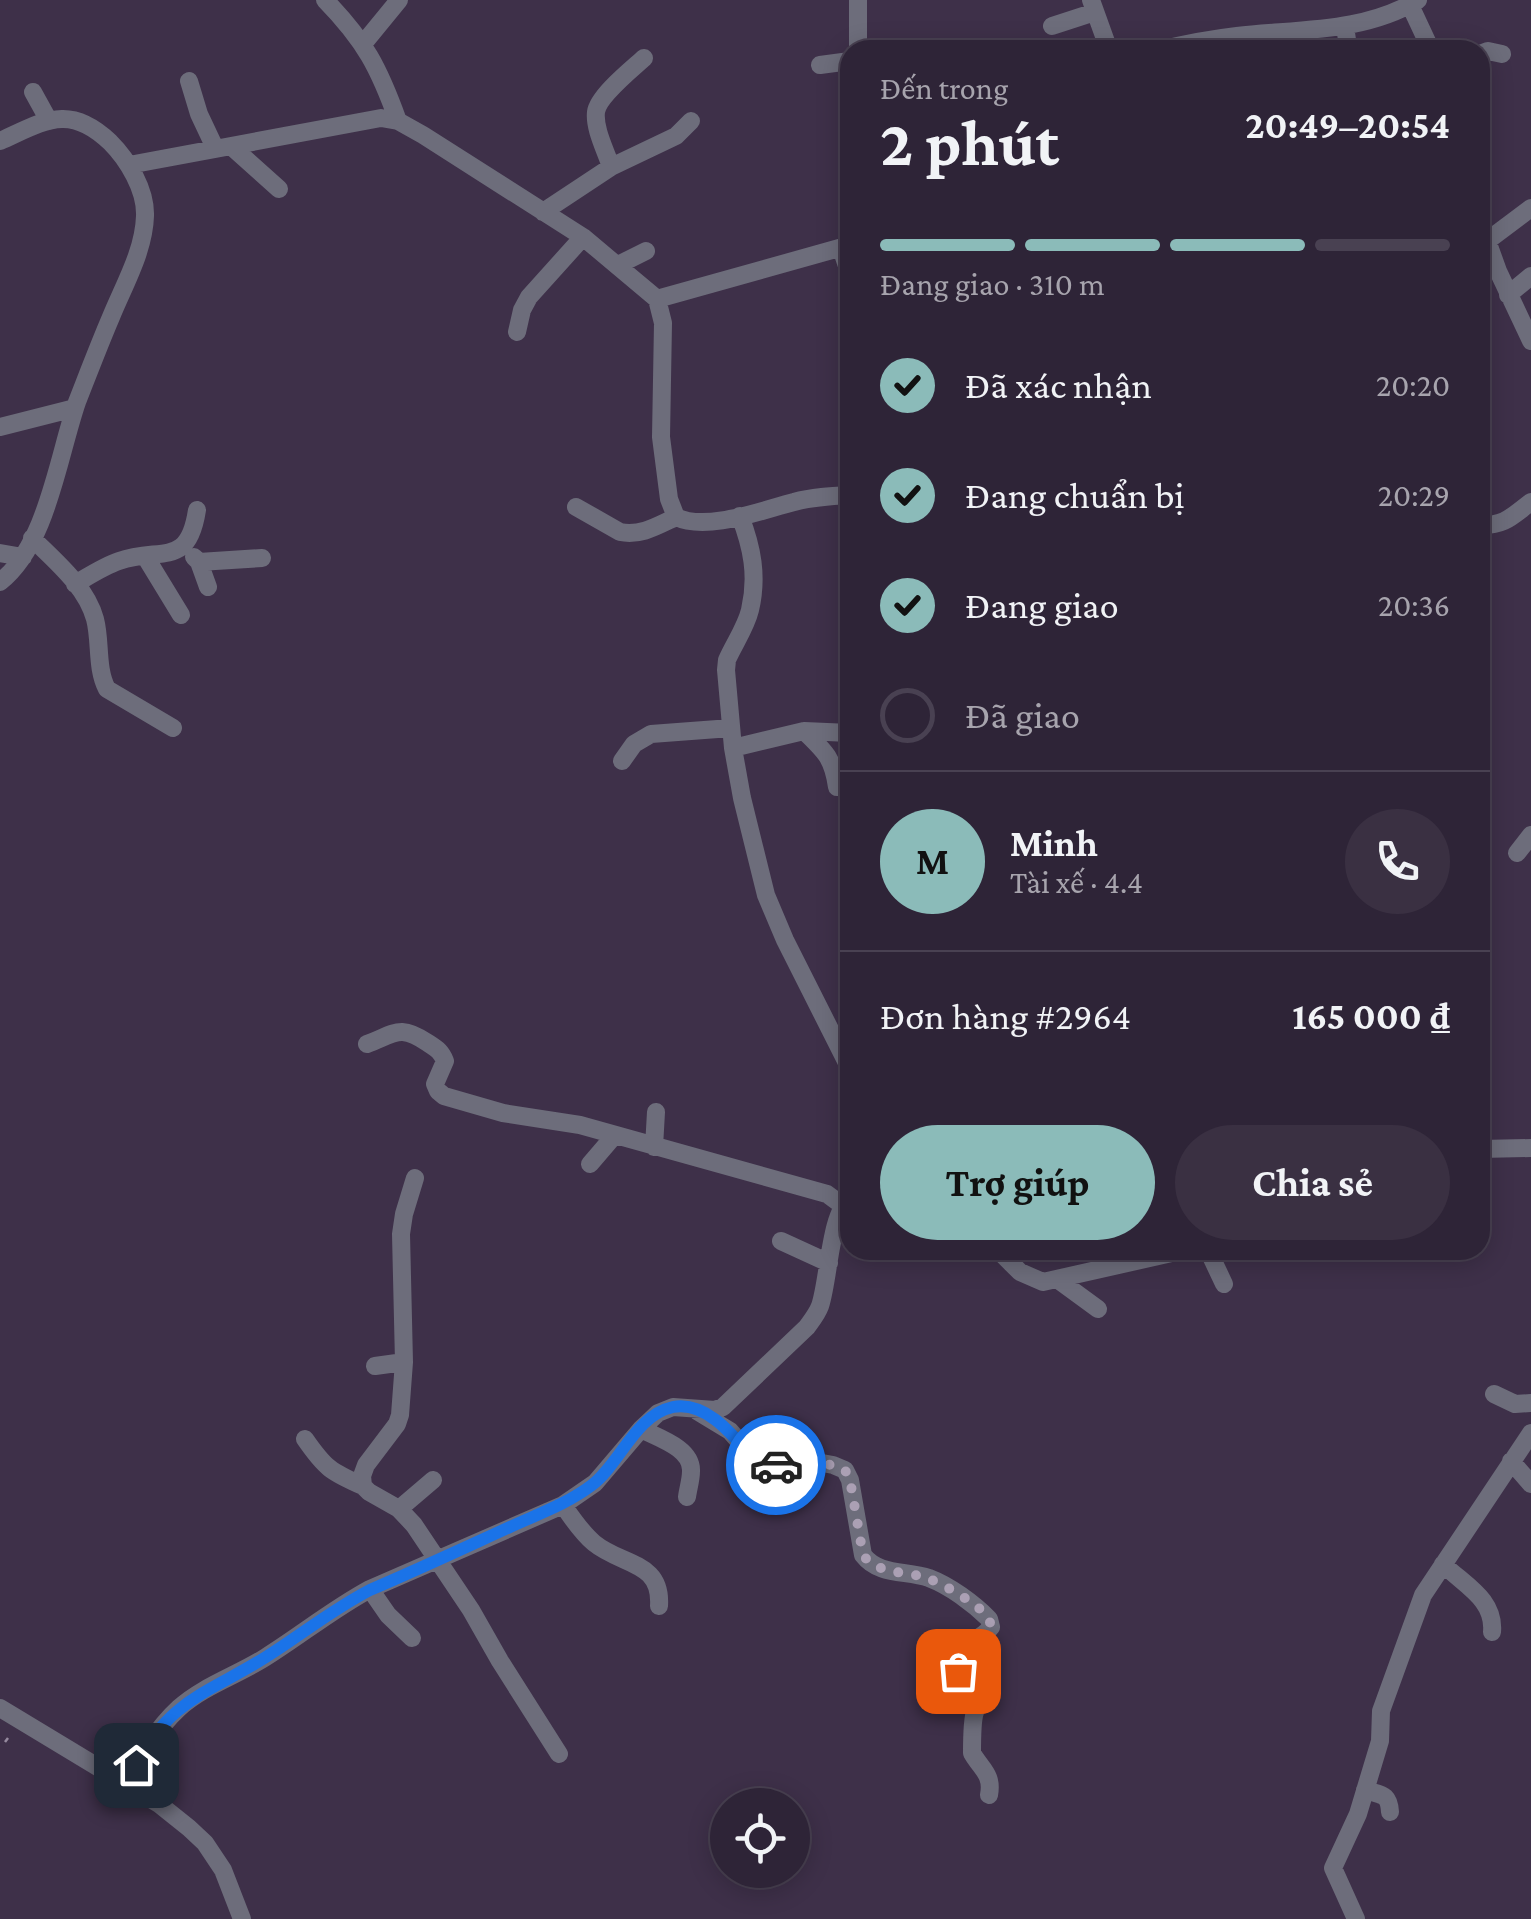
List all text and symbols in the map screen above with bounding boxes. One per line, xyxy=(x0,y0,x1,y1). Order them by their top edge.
text: Đến trong xyxy=(880,70,1008,106)
text: 20:49–20:54 xyxy=(1245,104,1450,146)
text: 2 phút xyxy=(880,107,1059,179)
text: Đang giao · 310 m xyxy=(880,266,1105,302)
icon: check xyxy=(880,358,935,413)
text: Đã xác nhận xyxy=(965,364,1152,406)
text: 20:20 xyxy=(1376,367,1450,403)
icon: check xyxy=(880,468,935,523)
text: Đang chuẩn bị xyxy=(965,474,1185,516)
text: 20:29 xyxy=(1378,477,1450,513)
icon: check xyxy=(880,578,935,633)
text: Đang giao xyxy=(965,584,1119,626)
text: 20:36 xyxy=(1378,587,1450,623)
text: Đã giao xyxy=(965,694,1080,736)
button: phone xyxy=(1345,809,1450,914)
text: Minh xyxy=(1010,822,1098,864)
text: M xyxy=(916,840,949,882)
text: Tài xế · 4.4 xyxy=(1010,864,1143,900)
text: Đơn hàng #2964 xyxy=(880,995,1131,1037)
text: 165 000 ₫ xyxy=(1292,995,1450,1037)
button: Trợ giúp xyxy=(880,1125,1155,1240)
button: Chia sẻ xyxy=(1175,1125,1450,1240)
courier xyxy=(726,1415,826,1515)
icon: car xyxy=(749,1438,804,1493)
pin xyxy=(916,1629,1001,1714)
icon: bag xyxy=(931,1644,986,1699)
pin xyxy=(94,1723,179,1808)
icon: home xyxy=(109,1738,164,1793)
map controls xyxy=(710,1788,810,1888)
button: locate xyxy=(710,1788,810,1888)

